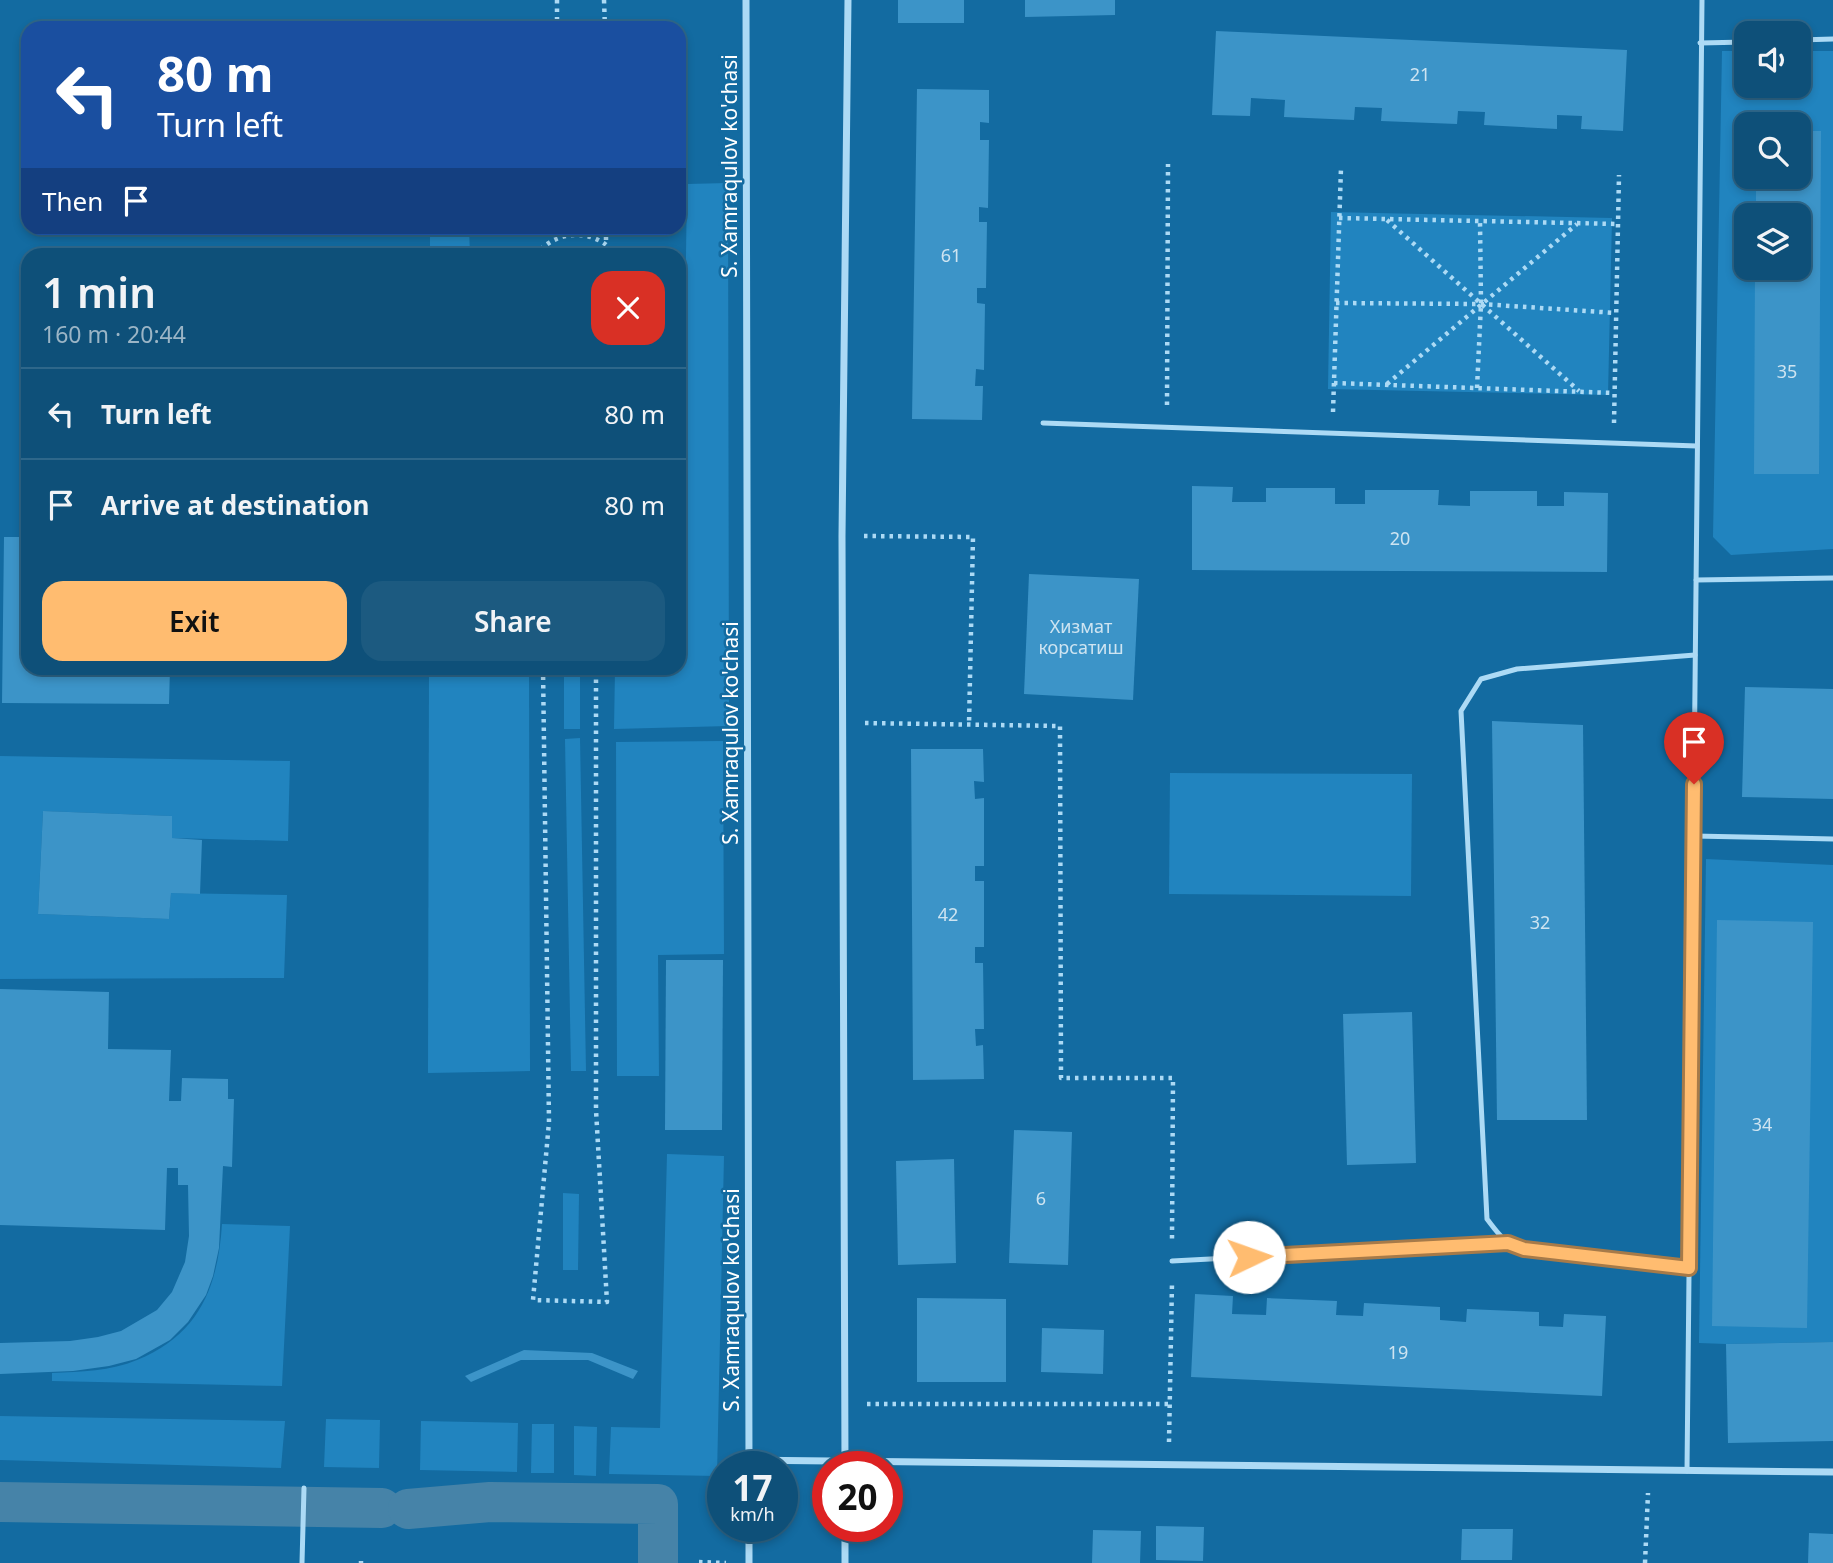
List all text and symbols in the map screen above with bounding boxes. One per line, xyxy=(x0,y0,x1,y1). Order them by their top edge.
map controls xyxy=(1734,21,1811,280)
button: sound xyxy=(1734,21,1811,98)
text: 80 m xyxy=(157,40,274,106)
icon: left xyxy=(42,49,133,140)
street label: S. Xamraqulov ko'chasi xyxy=(715,54,743,278)
house number: 21 xyxy=(1410,62,1430,86)
text: Turn left xyxy=(157,103,283,146)
button: search xyxy=(1734,112,1811,189)
icon: arrive xyxy=(117,182,155,220)
text: Then xyxy=(42,183,103,219)
button: layers xyxy=(1734,203,1811,280)
house number: 61 xyxy=(941,243,961,267)
text: 1 min xyxy=(42,263,156,320)
button: close xyxy=(591,271,665,345)
text: 160 m · 20:44 xyxy=(42,318,186,350)
house number: 35 xyxy=(1777,359,1797,383)
icon: left xyxy=(42,395,80,433)
text: Turn left xyxy=(101,396,212,432)
text: 80 m xyxy=(604,396,665,432)
icon: arrive xyxy=(42,486,80,524)
text: Arrive at destination xyxy=(101,487,370,523)
text: 80 m xyxy=(604,487,665,523)
house number: 20 xyxy=(1390,526,1410,550)
button: Exit xyxy=(42,581,347,661)
button: Share xyxy=(361,581,665,661)
house number: Хизмат корсатиш xyxy=(1038,614,1124,659)
street label: S. Xamraqulov ko'chasi xyxy=(716,621,744,845)
pin xyxy=(1664,712,1724,784)
icon: arrive xyxy=(1675,723,1713,761)
house number: 42 xyxy=(938,902,958,926)
house number: 32 xyxy=(1530,910,1550,934)
house number: 34 xyxy=(1752,1112,1772,1136)
house number: 6 xyxy=(1036,1186,1046,1210)
street label: S. Xamraqulov ko'chasi xyxy=(717,1188,745,1412)
position arrow xyxy=(1212,1220,1286,1294)
house number: 19 xyxy=(1388,1340,1408,1364)
speed limit sign: 20 xyxy=(812,1451,903,1542)
text: 17 xyxy=(732,1464,773,1511)
text: km/h xyxy=(730,1502,775,1526)

